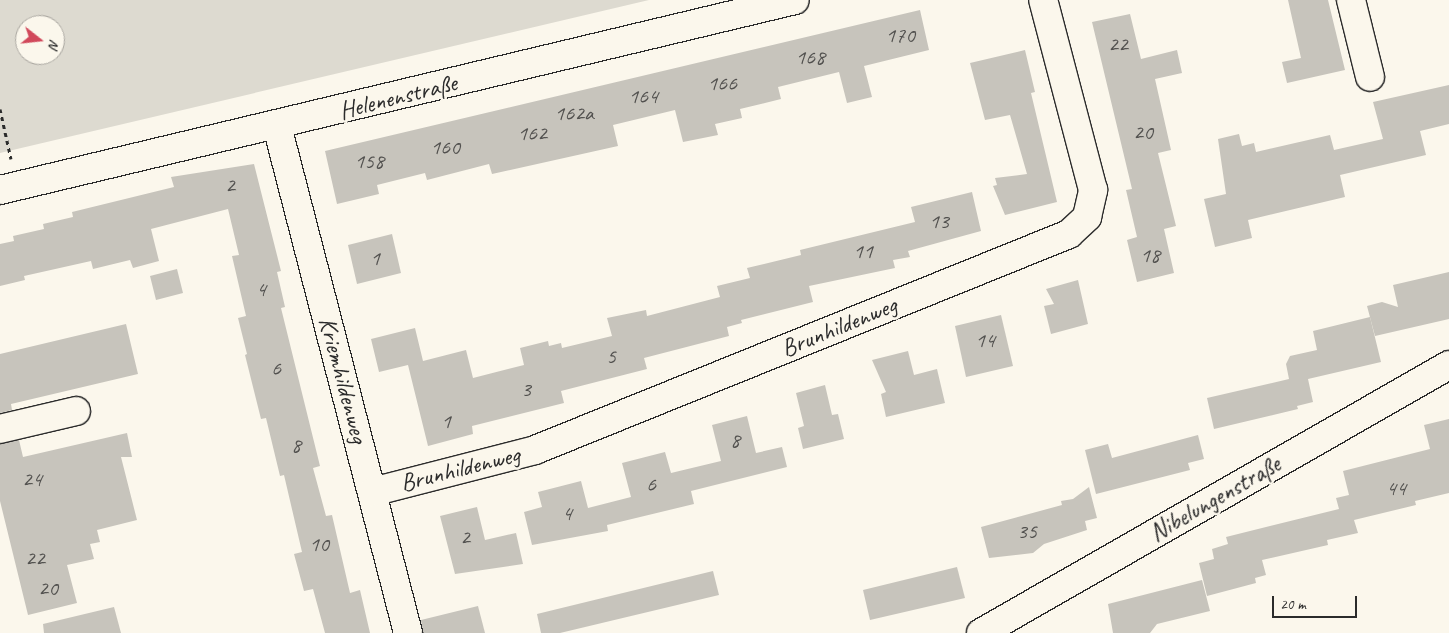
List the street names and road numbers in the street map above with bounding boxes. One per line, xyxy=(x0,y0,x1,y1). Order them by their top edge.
street label: Helenenstraße xyxy=(336,68,460,126)
street label: Brunhildenweg xyxy=(777,290,901,364)
street label: Kriemhildenweg xyxy=(312,314,374,446)
street label: Brunhildenweg xyxy=(397,440,523,498)
street label: Nibelungenstraße xyxy=(1144,450,1286,548)

